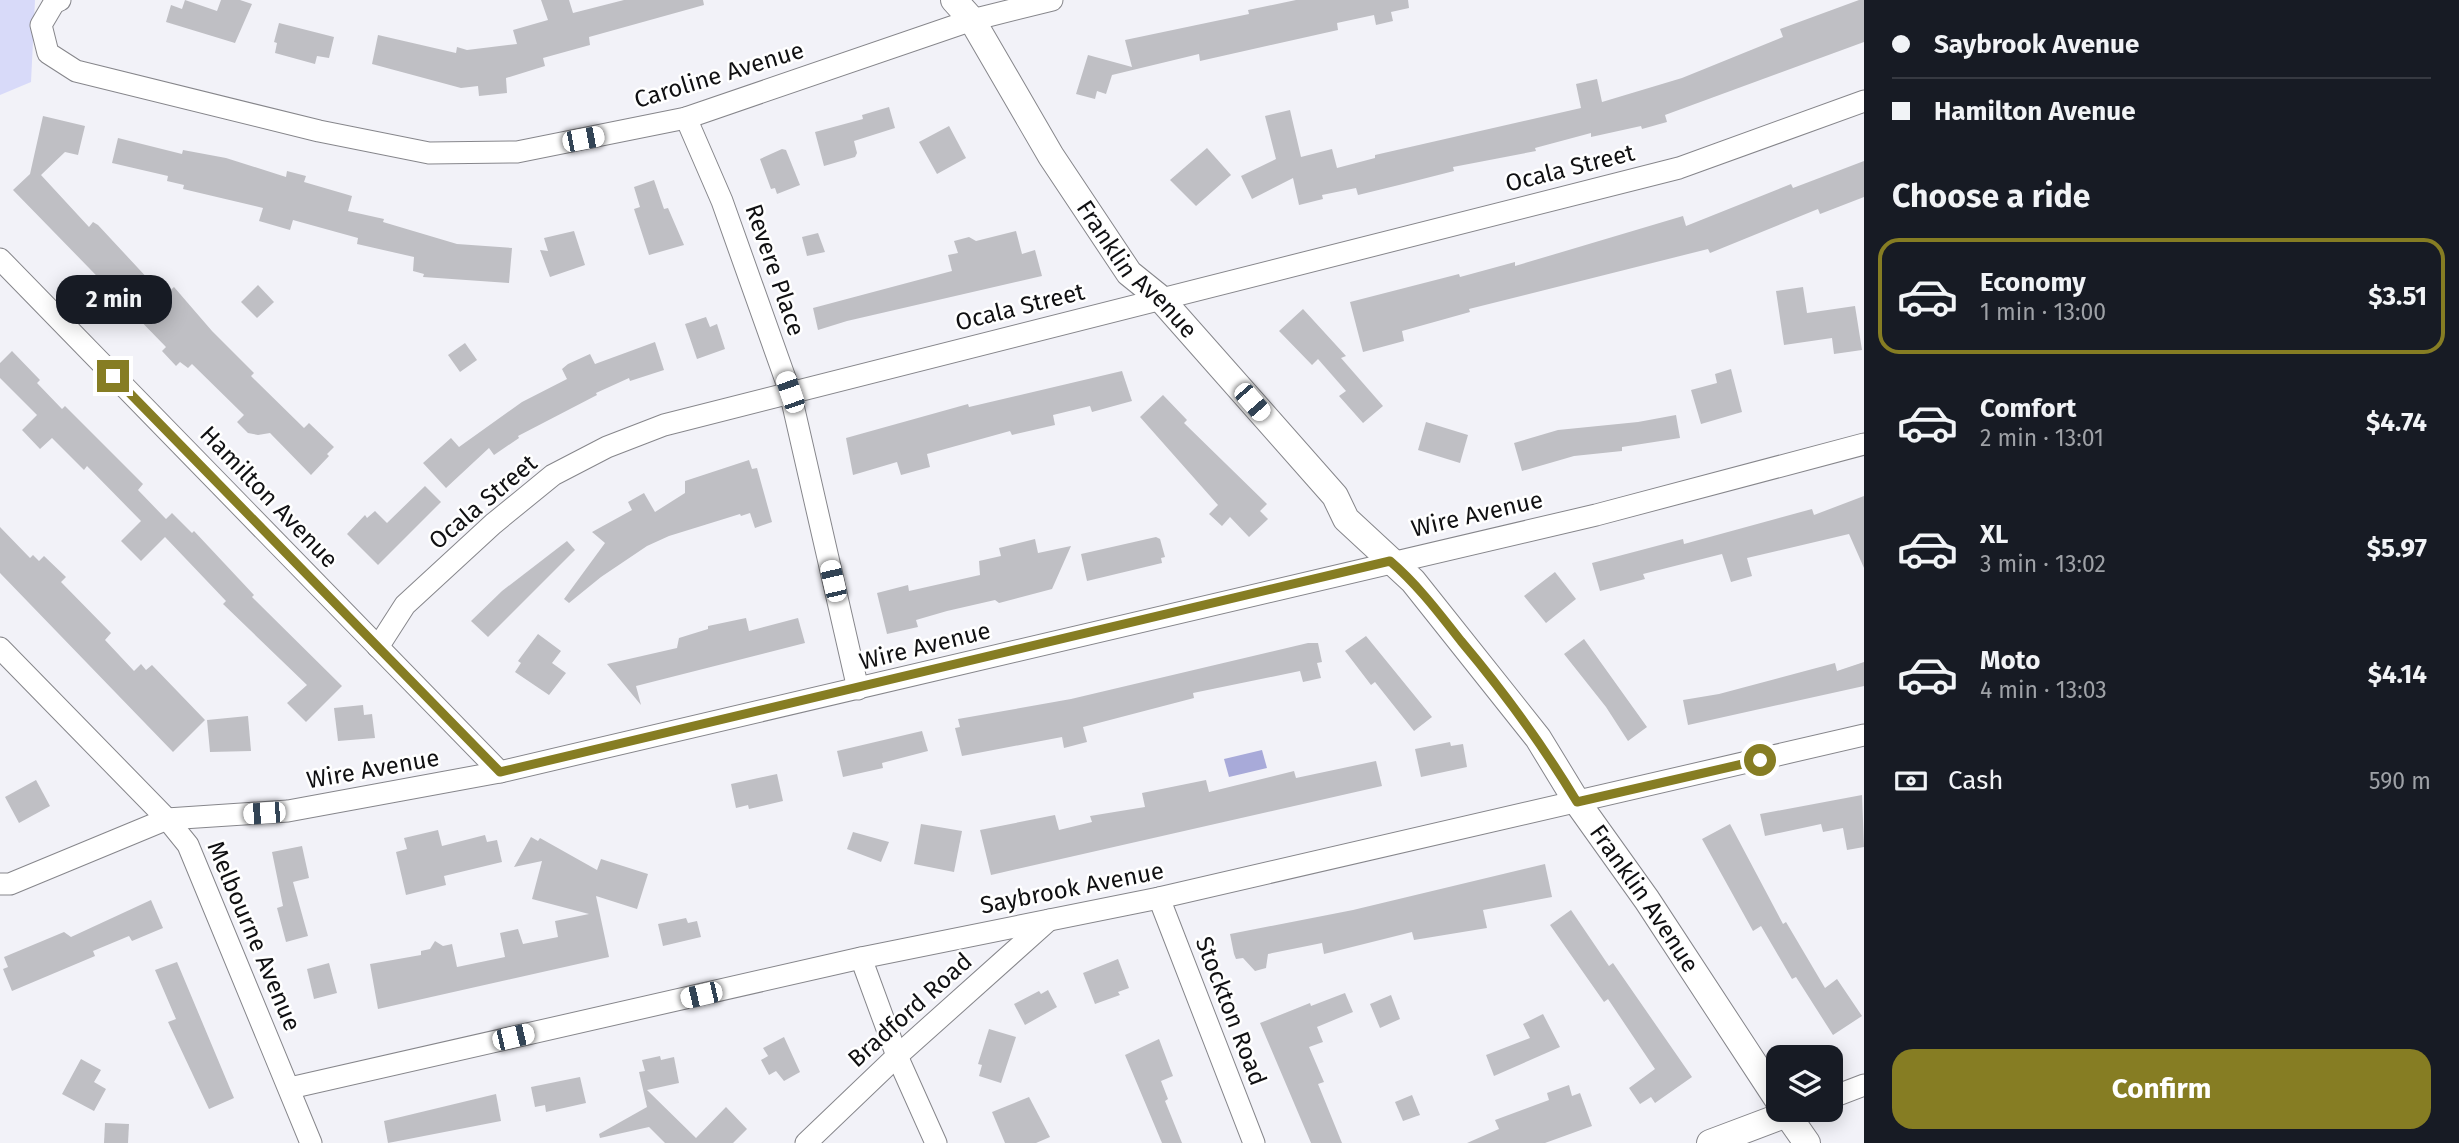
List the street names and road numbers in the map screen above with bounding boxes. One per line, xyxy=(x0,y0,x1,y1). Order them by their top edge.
street label: Caroline Avenue xyxy=(631,36,807,114)
street label: Ocala Street xyxy=(1503,138,1638,198)
street label: Franklin Avenue xyxy=(1071,195,1203,344)
street label: Revere Place xyxy=(739,200,811,340)
street label: Ocala Street xyxy=(953,277,1088,337)
street label: Hamilton Avenue xyxy=(194,420,344,574)
street label: Ocala Street xyxy=(423,449,543,555)
street label: Wire Avenue xyxy=(1408,485,1546,543)
street label: Wire Avenue xyxy=(856,616,994,676)
street label: Wire Avenue xyxy=(304,744,442,794)
street label: Franklin Avenue xyxy=(1584,819,1705,978)
street label: Melbourne Avenue xyxy=(201,837,307,1035)
street label: Saybrook Avenue xyxy=(978,856,1166,920)
street label: Stockton Road xyxy=(1190,933,1272,1089)
street label: Bradford Road xyxy=(842,947,978,1073)

